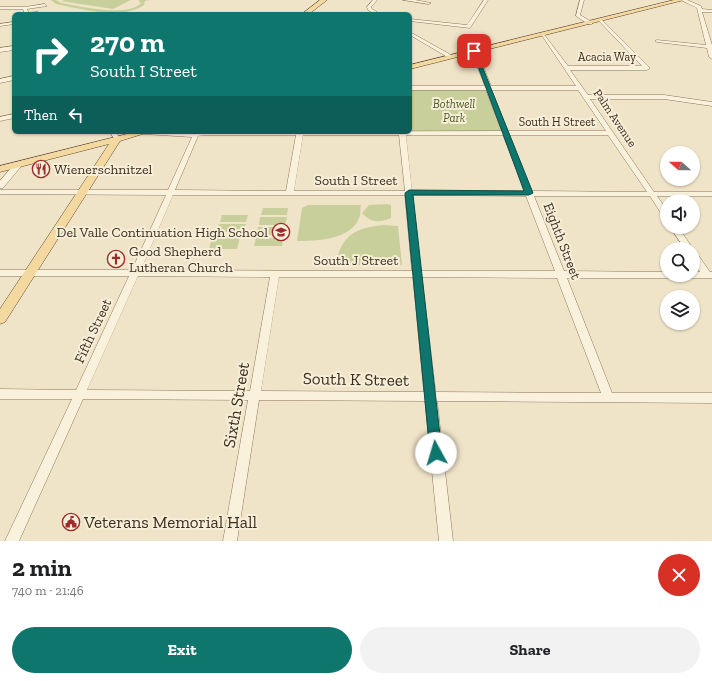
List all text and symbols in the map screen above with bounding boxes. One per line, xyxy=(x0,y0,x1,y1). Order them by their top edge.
text: 270 m xyxy=(90,26,165,59)
icon: right xyxy=(24,28,76,80)
pin xyxy=(457,34,491,68)
icon: arrive xyxy=(463,40,485,62)
street label: Acacia Way xyxy=(578,50,637,64)
text: South I Street xyxy=(90,60,197,82)
street label: Palm Avenue xyxy=(591,87,640,150)
park label: Bothwell Park xyxy=(433,97,475,125)
icon: left xyxy=(65,104,87,126)
text: Then xyxy=(24,106,57,124)
street label: South H Street xyxy=(519,115,596,129)
north arrow xyxy=(660,146,700,186)
map controls xyxy=(660,146,700,330)
restaurant icon: Wienerschnitzel xyxy=(31,159,51,179)
place label: Wienerschnitzel xyxy=(54,161,152,178)
street label: South I Street xyxy=(314,172,398,189)
button: sound xyxy=(660,194,700,234)
street label: Eighth Street xyxy=(540,200,585,282)
school or university icon: Del Valle Continuation High School xyxy=(271,222,291,242)
place label: Del Valle Continuation High School xyxy=(57,224,268,241)
button: search xyxy=(660,242,700,282)
place label: Good Shepherd Lutheran Church xyxy=(129,243,233,276)
church icon: Good Shepherd Lutheran Church xyxy=(106,249,126,269)
street label: South J Street xyxy=(314,252,399,269)
button: layers xyxy=(660,290,700,330)
street label: Fifth Street xyxy=(71,295,116,366)
street label: Sixth Street xyxy=(219,360,254,450)
street label: South K Street xyxy=(303,368,410,390)
position arrow xyxy=(415,432,457,474)
public building icon: Veterans Memorial Hall xyxy=(61,512,81,532)
place label: Veterans Memorial Hall xyxy=(83,512,257,532)
text: 2 min xyxy=(12,553,72,582)
button: close xyxy=(658,554,700,596)
text: 740 m · 21:46 xyxy=(12,583,84,598)
button: Exit xyxy=(12,627,352,673)
button: Share xyxy=(360,627,700,673)

